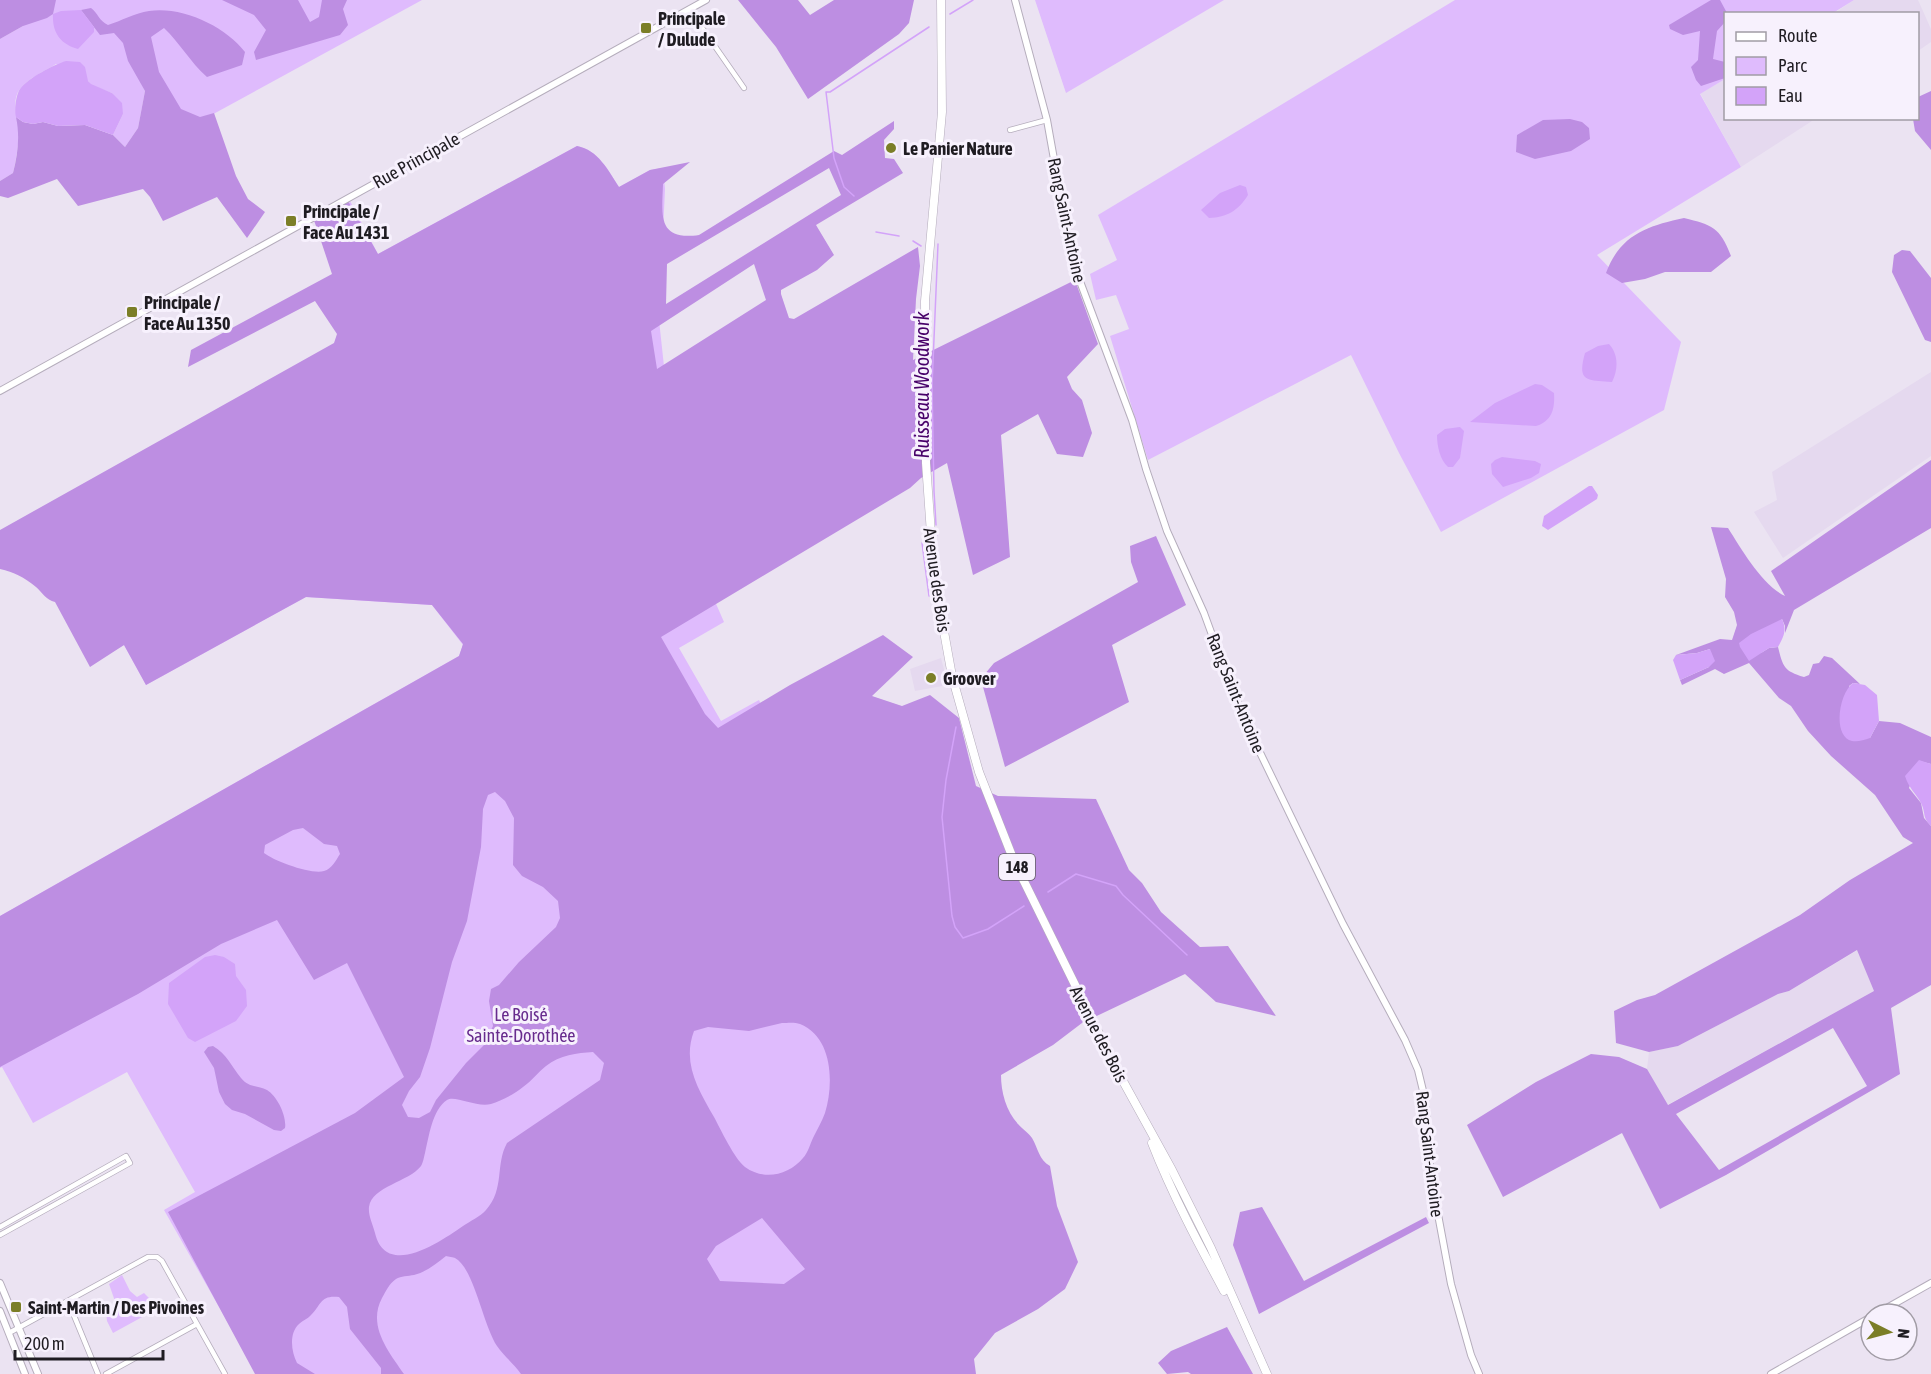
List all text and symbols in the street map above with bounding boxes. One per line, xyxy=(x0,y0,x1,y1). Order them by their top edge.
place label: Principale / Dulude xyxy=(658,8,725,50)
legend xyxy=(1724,12,1919,120)
marker: Principale / Dulude xyxy=(639,21,653,35)
text: Route xyxy=(1778,25,1817,46)
text: Parc xyxy=(1778,55,1807,76)
text: Eau xyxy=(1778,85,1803,106)
street label: Rue Principale xyxy=(369,128,463,192)
place label: Le Panier Nature xyxy=(903,138,1013,159)
marker: Le Panier Nature xyxy=(884,141,898,155)
street label: Rang Saint-Antoine xyxy=(1044,156,1090,284)
place label: Principale / Face Au 1431 xyxy=(303,201,389,243)
marker: Principale / Face Au 1431 xyxy=(284,214,298,228)
place label: Principale / Face Au 1350 xyxy=(144,292,230,334)
marker: Principale / Face Au 1350 xyxy=(125,305,139,319)
water label: Ruisseau Woodwork xyxy=(910,311,933,458)
street label: Avenue des Bois xyxy=(919,526,955,634)
street label: Rang Saint-Antoine xyxy=(1203,630,1269,756)
place label: Groover xyxy=(943,668,996,689)
marker: Groover xyxy=(924,671,938,685)
road number: 148 xyxy=(999,854,1035,880)
street label: Avenue des Bois xyxy=(1066,982,1132,1086)
park label: Le Boisé Sainte-Dorothée xyxy=(467,1004,575,1046)
street label: Rang Saint-Antoine xyxy=(1412,1090,1448,1218)
place label: Saint-Martin / Des Pivoines xyxy=(28,1297,205,1318)
marker: Saint-Martin / Des Pivoines xyxy=(9,1300,23,1314)
north arrow xyxy=(1859,1302,1919,1362)
scale bar xyxy=(15,1323,164,1361)
text: N xyxy=(1894,1328,1913,1339)
text: 200 m xyxy=(24,1333,65,1354)

